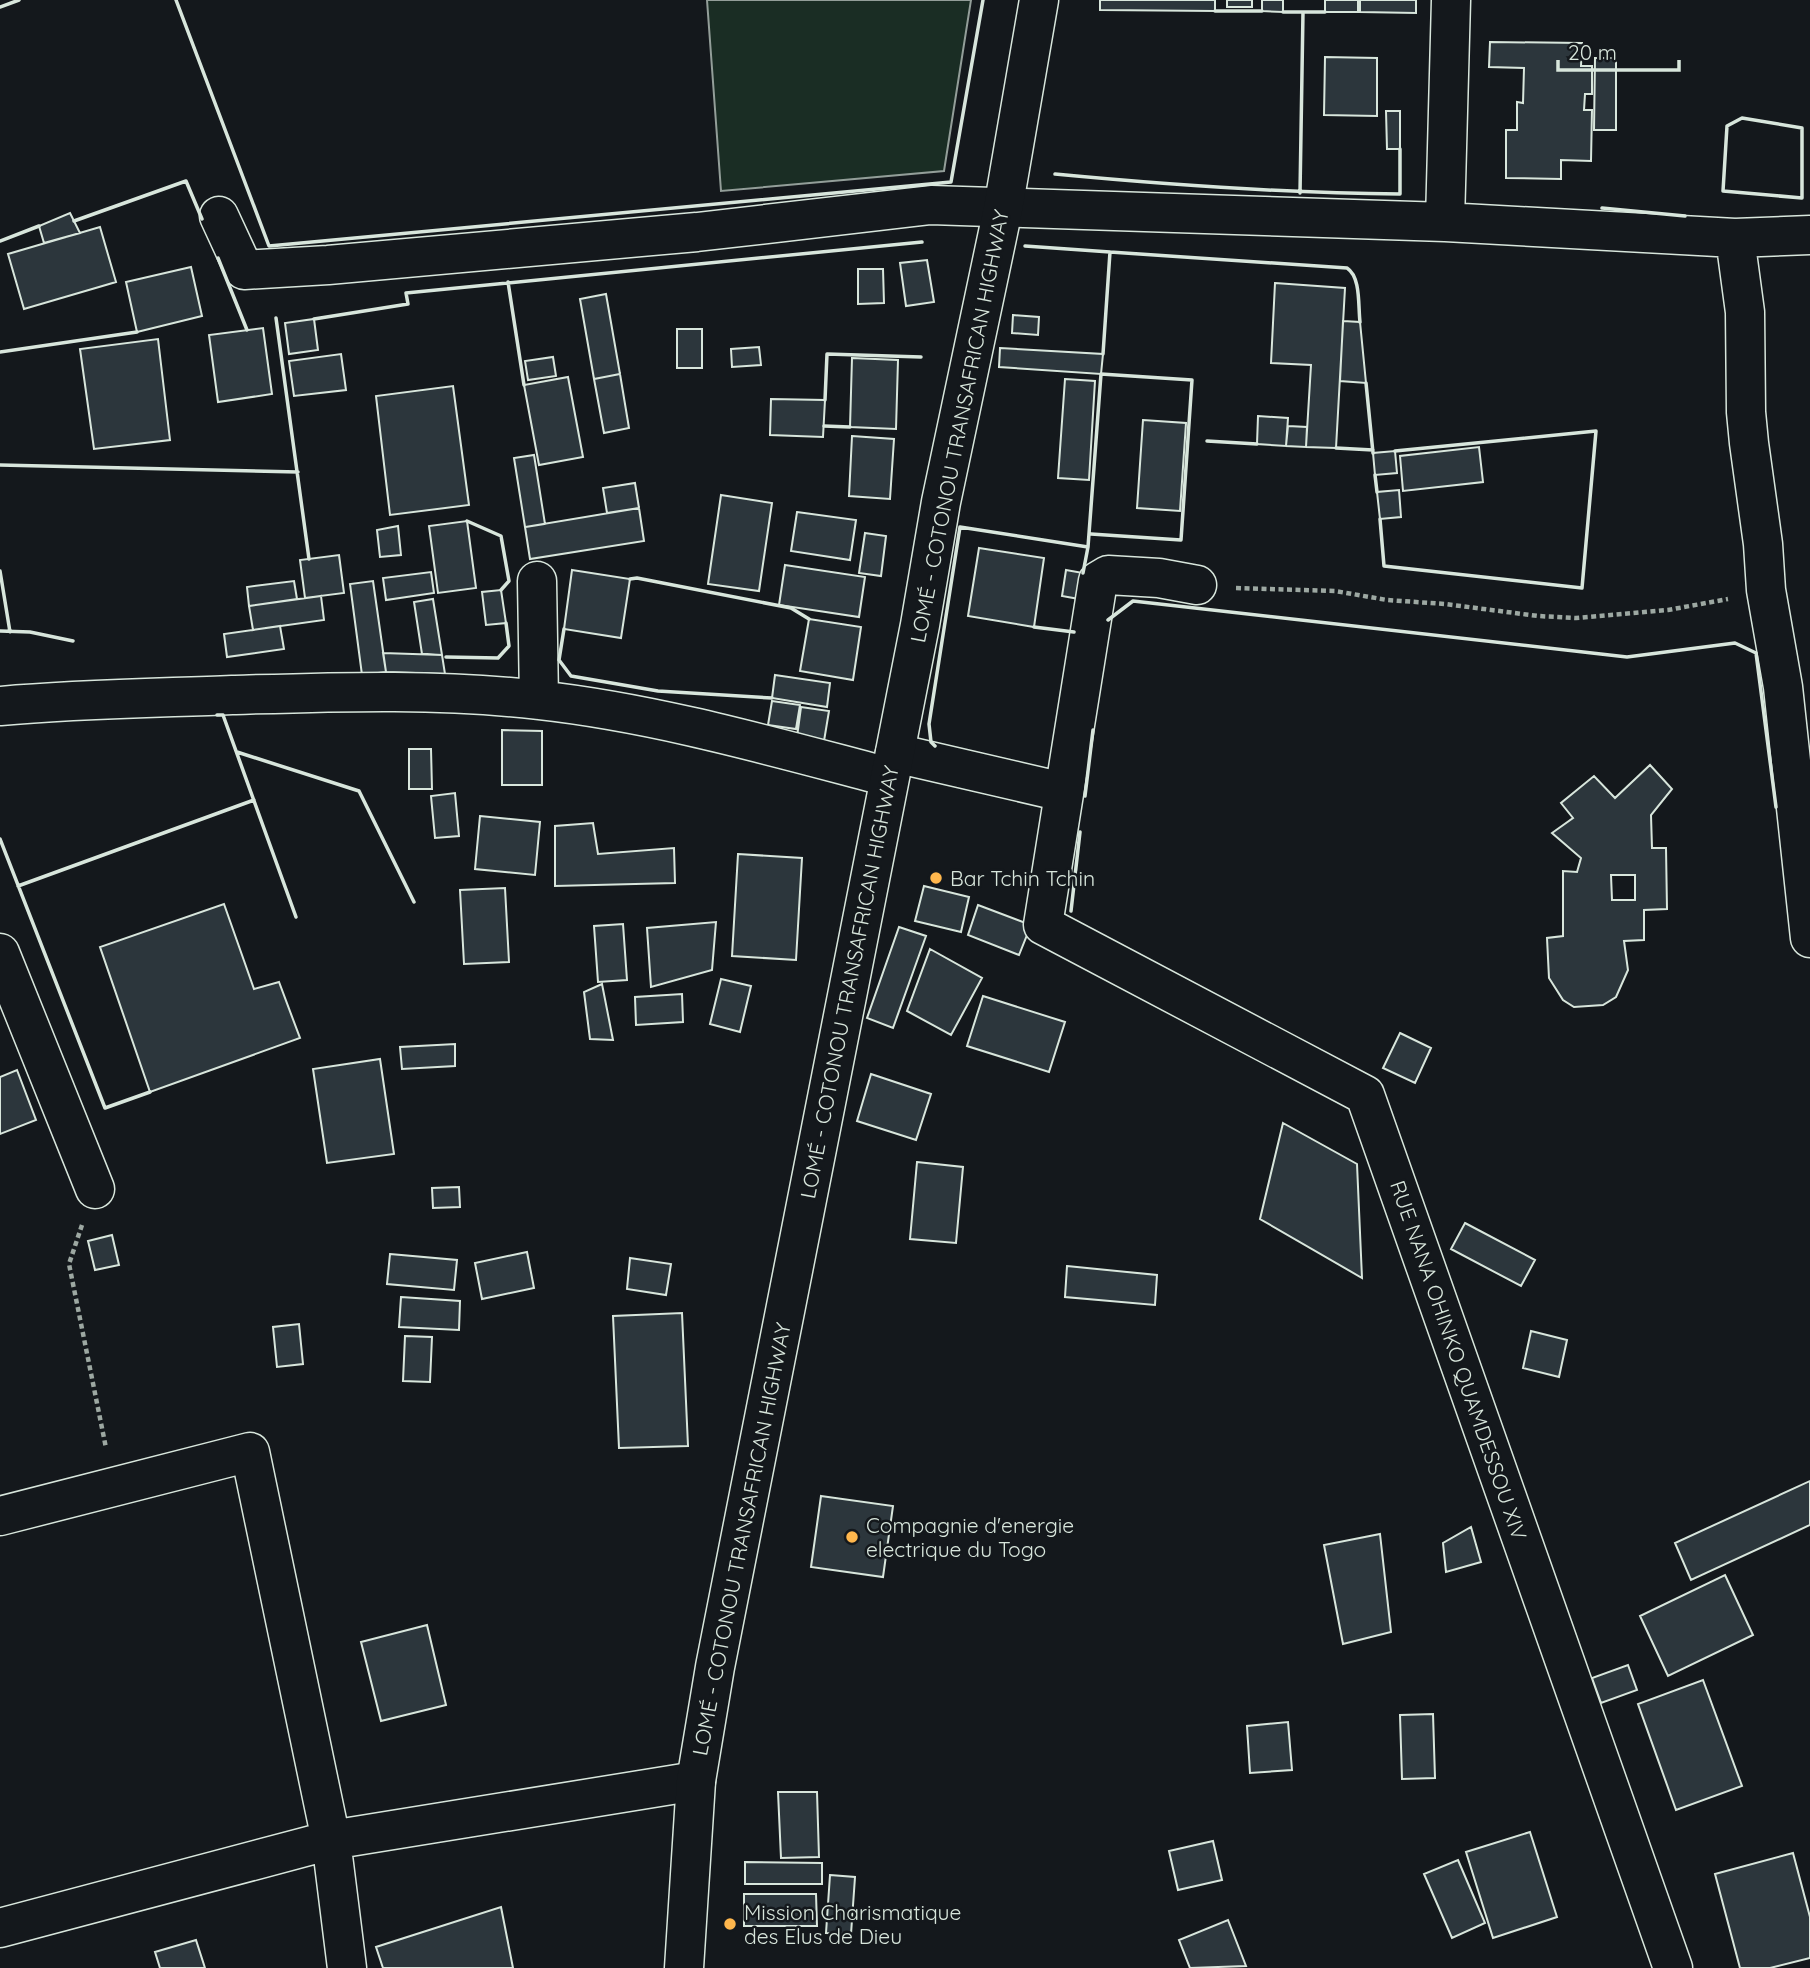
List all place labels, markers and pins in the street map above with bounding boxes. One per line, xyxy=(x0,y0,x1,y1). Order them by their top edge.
place label: Bar Tchin Tchin xyxy=(950,865,1095,891)
marker: Bar Tchin Tchin xyxy=(928,870,944,886)
place label: Compagnie d'energie electrique du Togo xyxy=(866,1512,1074,1562)
marker: Compagnie d'energie electrique du Togo xyxy=(844,1529,860,1545)
place label: Mission Charismatique des Elus de Dieu xyxy=(744,1899,961,1949)
marker: Mission Charismatique des Elus de Dieu xyxy=(722,1916,738,1932)

